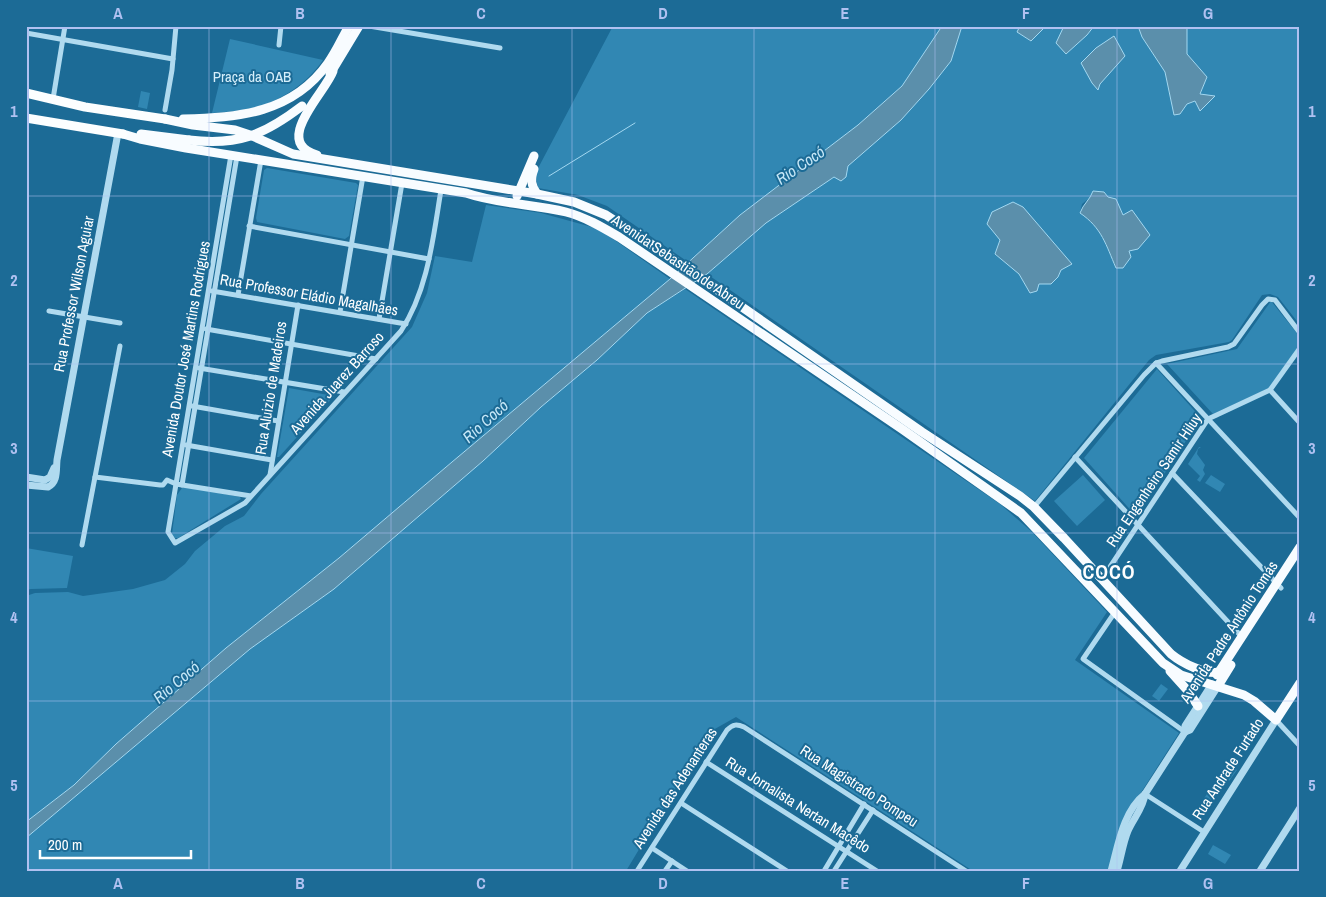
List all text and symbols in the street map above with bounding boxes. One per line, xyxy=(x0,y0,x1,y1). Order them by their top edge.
text: A xyxy=(113,2,123,24)
text: B xyxy=(295,2,305,24)
text: C xyxy=(476,2,486,24)
text: D xyxy=(658,2,668,24)
text: E xyxy=(841,2,850,24)
text: F xyxy=(1022,2,1030,24)
text: G xyxy=(1203,2,1213,24)
park label: Praça da OAB xyxy=(213,66,291,87)
text: 1 xyxy=(10,100,18,122)
text: 1 xyxy=(1308,100,1316,122)
water label: Rio Cocó xyxy=(771,141,829,189)
street label: Avenida Sebastião de Abreu xyxy=(607,209,749,314)
street label: Rua Professor Wilson Aguiar xyxy=(48,214,99,374)
street label: Avenida Doutor José Martins Rodrigues xyxy=(156,239,215,460)
street label: Rua Professor Eládio Magalhães xyxy=(218,268,400,321)
text: 2 xyxy=(10,269,18,291)
text: 2 xyxy=(1308,269,1316,291)
street label: Rua Aluizio de Madeiros xyxy=(250,320,291,456)
street label: Avenida Juarez Barroso xyxy=(284,327,389,439)
water label: Rio Cocó xyxy=(457,395,513,447)
street label: Rua Engenheiro Samir Hiluy xyxy=(1101,408,1207,551)
text: 3 xyxy=(10,437,18,459)
text: 3 xyxy=(1308,437,1316,459)
street label: Avenida Padre Antônio Tomás xyxy=(1174,556,1283,708)
district label: COCÓ xyxy=(1082,558,1136,585)
text: 4 xyxy=(10,606,18,628)
text: 4 xyxy=(1308,606,1316,628)
water label: Rio Cocó xyxy=(148,656,204,708)
street label: Rua Andrade Furtado xyxy=(1187,714,1269,824)
street label: Avenida das Adenanteras xyxy=(627,723,722,853)
street label: Rua Magistrado Pompeu xyxy=(796,740,922,832)
street label: Rua Jornalista Nertan Macêdo xyxy=(722,751,875,858)
text: 5 xyxy=(10,774,18,796)
text: 5 xyxy=(1308,774,1316,796)
scale bar xyxy=(40,827,191,859)
text: 200 m xyxy=(48,834,82,855)
text: A xyxy=(113,872,123,894)
text: B xyxy=(295,872,305,894)
text: C xyxy=(476,872,486,894)
text: D xyxy=(658,872,668,894)
text: E xyxy=(841,872,850,894)
text: F xyxy=(1022,872,1030,894)
text: G xyxy=(1203,872,1213,894)

